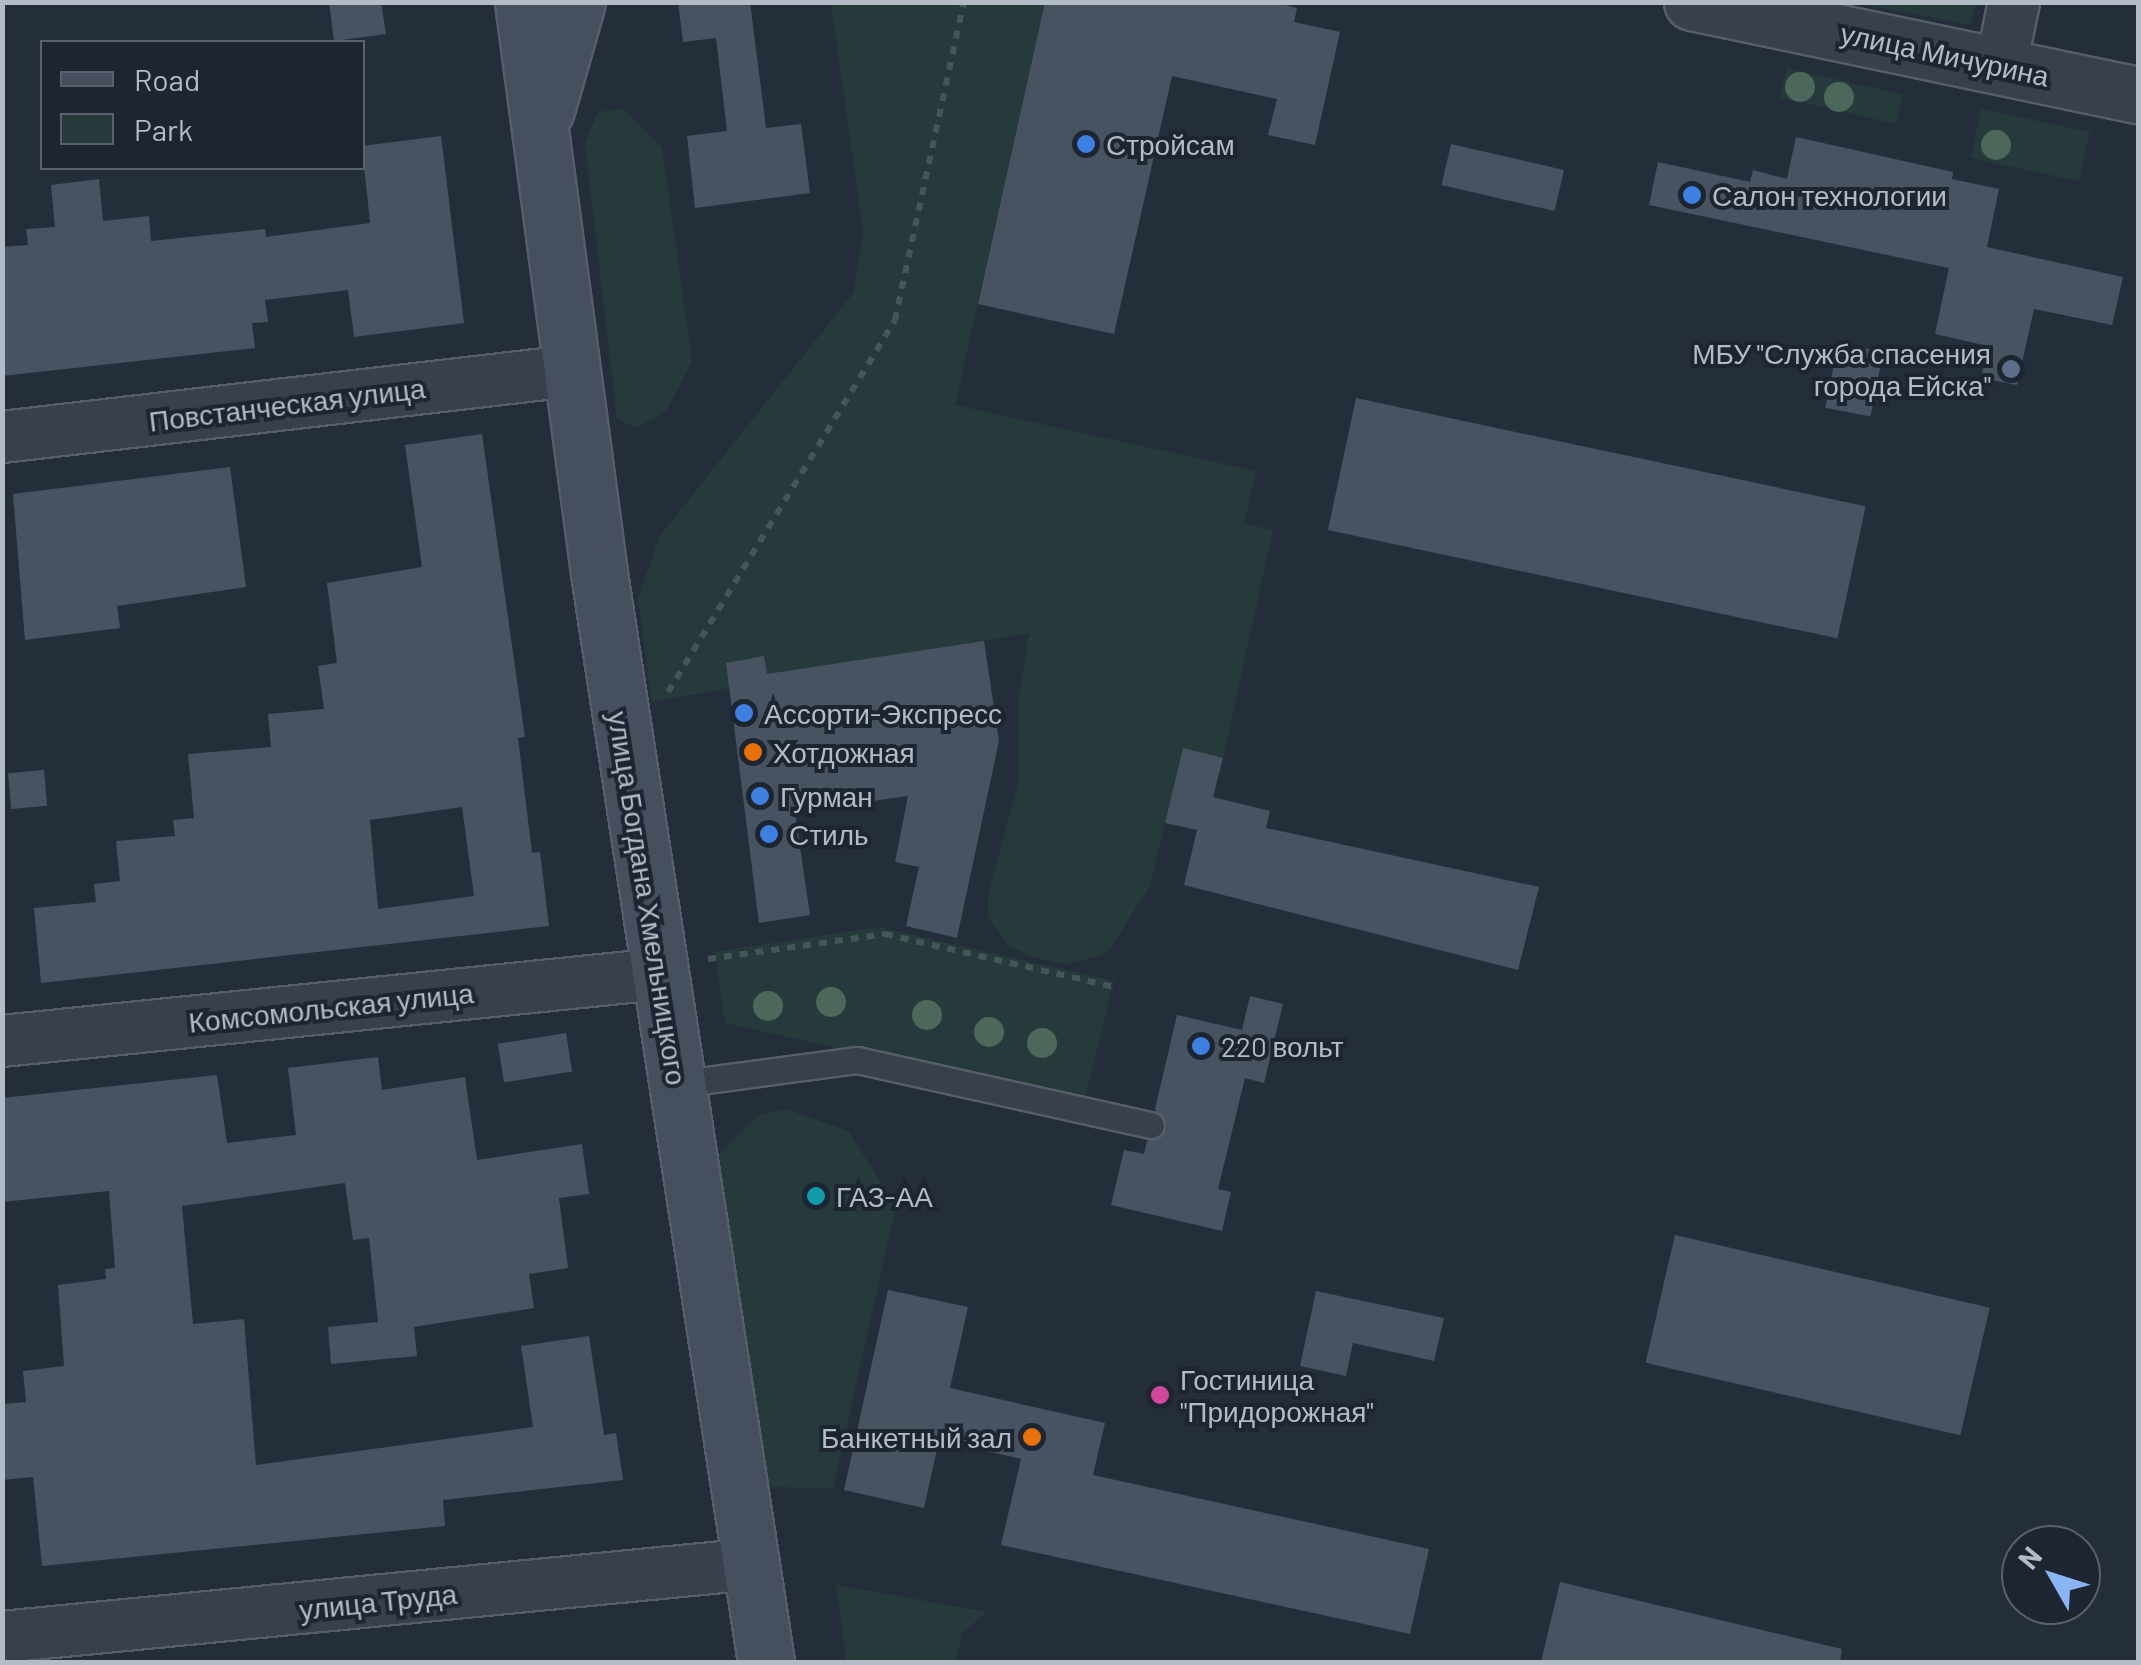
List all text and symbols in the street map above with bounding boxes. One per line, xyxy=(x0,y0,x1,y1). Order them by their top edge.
street label: улица Мичурина xyxy=(1838,16,2052,92)
legend xyxy=(40,40,365,170)
text: Road xyxy=(134,61,200,97)
text: Park xyxy=(134,111,193,147)
place label: Стройсам xyxy=(1106,127,1235,161)
marker: Стройсам xyxy=(1075,133,1097,155)
place label: Салон технологии xyxy=(1712,178,1947,212)
marker: Салон технологии xyxy=(1681,184,1703,206)
place label: МБУ "Служба спасения города Ейска" xyxy=(1692,336,1991,402)
marker: МБУ "Служба спасения города Ейска" xyxy=(2000,358,2022,380)
street label: Повстанческая улица xyxy=(147,370,427,438)
place label: Ассорти-Экспресс xyxy=(764,696,1002,730)
marker: Ассорти-Экспресс xyxy=(733,702,755,724)
street label: улица Богдана Хмельницкого xyxy=(602,709,694,1087)
place label: Хотдожная xyxy=(773,735,915,769)
marker: Хотдожная xyxy=(742,741,764,763)
place label: Гурман xyxy=(780,779,873,813)
marker: Гурман xyxy=(749,785,771,807)
place label: Стиль xyxy=(789,817,869,851)
marker: Стиль xyxy=(758,823,780,845)
street label: Комсомольская улица xyxy=(187,975,475,1039)
place label: 220 вольт xyxy=(1221,1029,1344,1063)
marker: 220 вольт xyxy=(1190,1035,1212,1057)
place label: ГАЗ-АА xyxy=(836,1179,933,1213)
marker: ГАЗ-АА xyxy=(805,1185,827,1207)
place label: Гостиница "Придорожная" xyxy=(1180,1362,1374,1428)
marker: Гостиница "Придорожная" xyxy=(1149,1384,1171,1406)
place label: Банкетный зал xyxy=(821,1420,1012,1454)
marker: Банкетный зал xyxy=(1021,1426,1043,1448)
north arrow xyxy=(2001,1525,2101,1625)
text: N xyxy=(2010,1539,2048,1575)
street label: улица Труда xyxy=(298,1576,458,1626)

